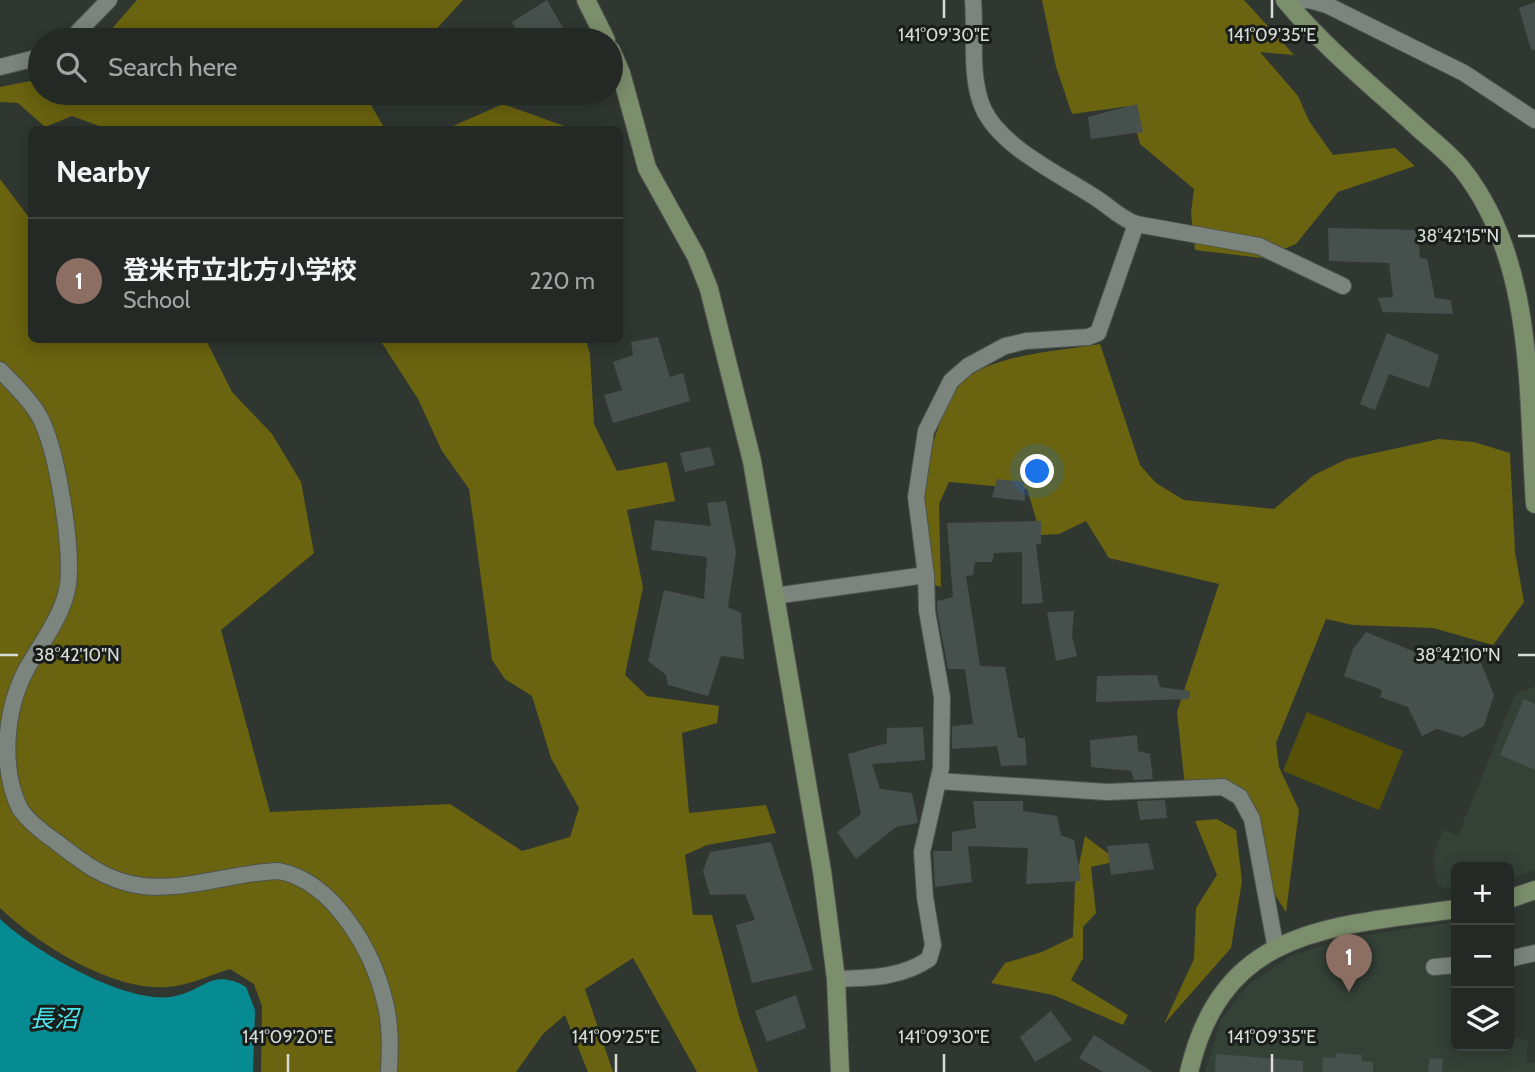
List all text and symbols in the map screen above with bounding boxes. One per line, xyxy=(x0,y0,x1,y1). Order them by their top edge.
text: 141°09'30"E xyxy=(898,24,990,46)
text: 141°09'35"E xyxy=(1228,24,1316,46)
search box xyxy=(28,28,623,105)
icon: search xyxy=(52,48,90,86)
text: Search here xyxy=(108,51,237,83)
text: Nearby xyxy=(56,153,150,190)
text: 38°42'15"N xyxy=(1417,225,1499,247)
text: 登米市立北方小学校 xyxy=(123,254,357,286)
text: 1 xyxy=(75,267,83,295)
text: 220 m xyxy=(529,267,595,295)
text: School xyxy=(123,286,190,314)
your location xyxy=(1020,454,1054,488)
text: 38°42'10"N xyxy=(34,644,120,666)
text: 38°42'10"N xyxy=(1415,644,1501,666)
map controls xyxy=(1451,862,1514,1051)
button: + xyxy=(1451,862,1514,925)
button: − xyxy=(1451,925,1514,988)
pin: 1 xyxy=(1326,934,1372,992)
button: layers xyxy=(1451,988,1514,1051)
water label: 長沼 xyxy=(30,1004,81,1033)
text: 141°09'20"E xyxy=(242,1026,334,1048)
text: 141°09'25"E xyxy=(572,1026,660,1048)
text: 141°09'30"E xyxy=(898,1026,990,1048)
text: 141°09'35"E xyxy=(1228,1026,1316,1048)

